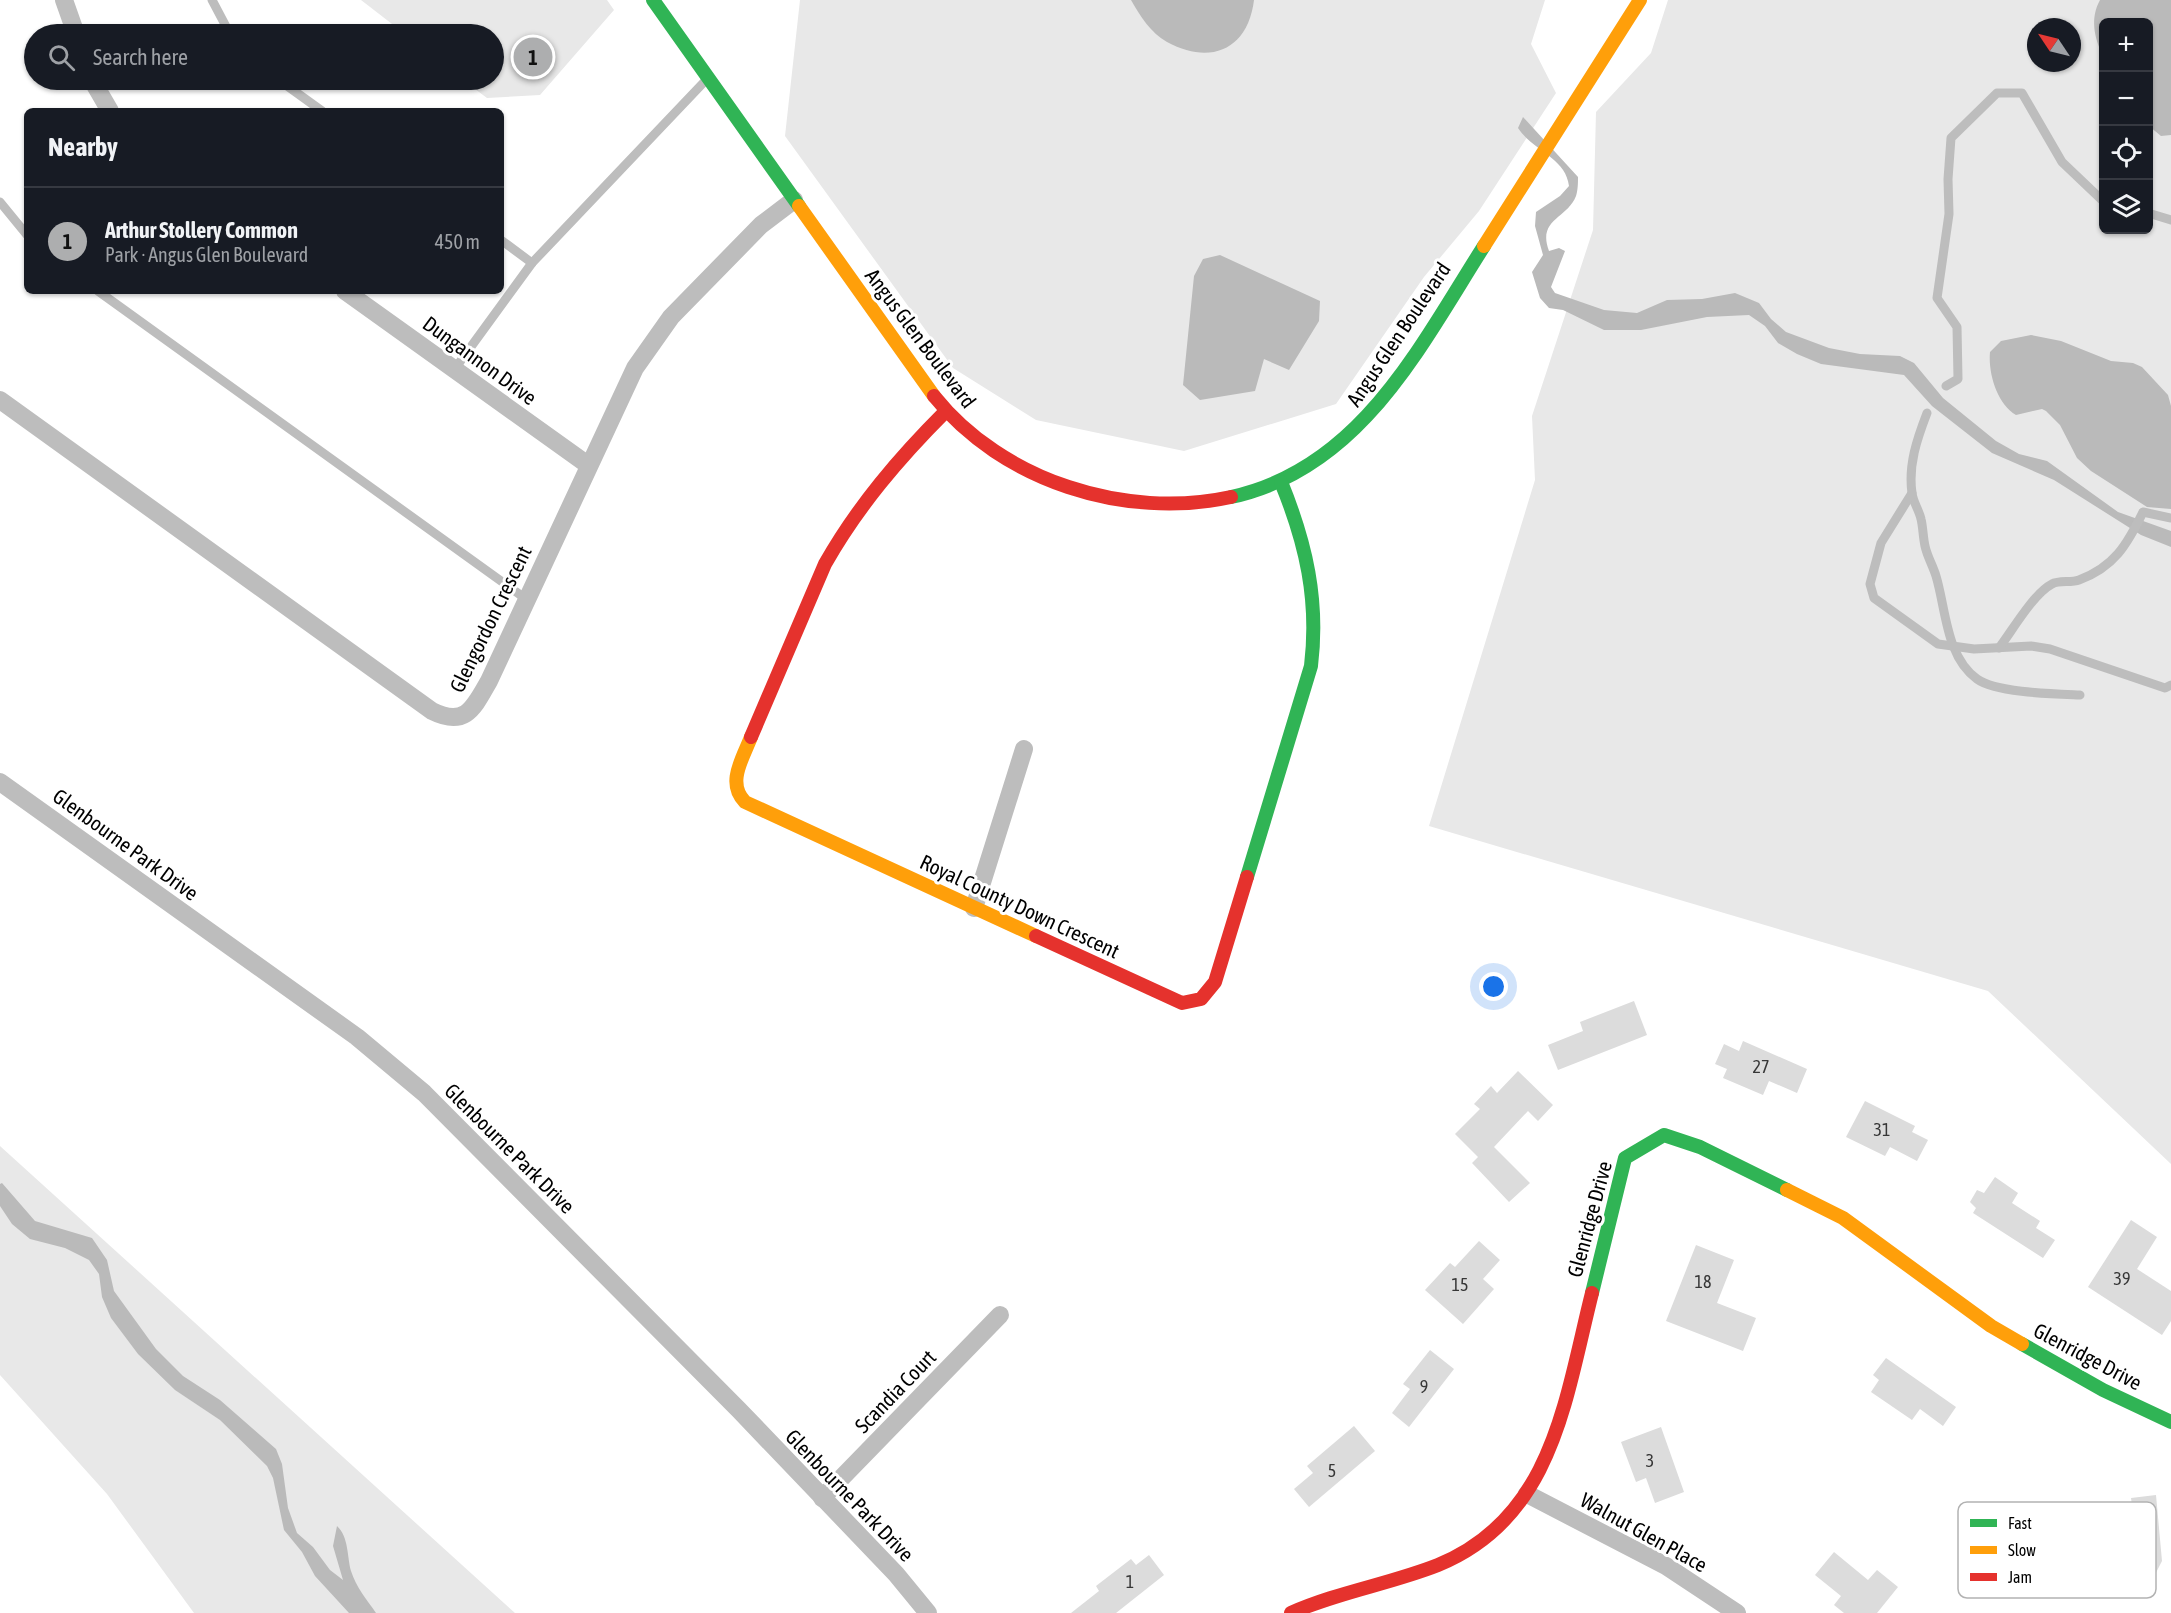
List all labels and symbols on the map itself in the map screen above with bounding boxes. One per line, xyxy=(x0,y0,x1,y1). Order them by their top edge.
north arrow xyxy=(2027,18,2081,72)
pin: 1 xyxy=(514,34,552,80)
street label: Angus Glen Boulevard xyxy=(1341,258,1455,410)
street label: Angus Glen Boulevard xyxy=(861,264,981,412)
street label: Dungannon Drive xyxy=(419,311,541,409)
street label: Glengordon Crescent xyxy=(444,542,536,696)
street label: Glenbourne Park Drive xyxy=(49,783,203,905)
street label: Royal County Down Crescent xyxy=(917,849,1123,963)
your location xyxy=(1479,972,1508,1001)
house number: 27 xyxy=(1753,1056,1769,1077)
street label: Glenbourne Park Drive xyxy=(440,1078,580,1218)
house number: 31 xyxy=(1874,1119,1890,1140)
street label: Glenridge Drive xyxy=(1562,1158,1616,1280)
house number: 39 xyxy=(2114,1268,2130,1289)
house number: 18 xyxy=(1695,1271,1711,1292)
house number: 15 xyxy=(1452,1274,1468,1295)
street label: Glenridge Drive xyxy=(2030,1317,2146,1395)
street label: Scandia Court xyxy=(850,1345,940,1437)
house number: 9 xyxy=(1420,1376,1428,1397)
street label: Glenbourne Park Drive xyxy=(781,1424,919,1566)
house number: 3 xyxy=(1646,1450,1654,1471)
house number: 5 xyxy=(1328,1460,1336,1481)
street label: Walnut Glen Place xyxy=(1576,1487,1712,1577)
legend xyxy=(1958,1502,2156,1598)
text: Fast xyxy=(2008,1514,2032,1532)
text: Slow xyxy=(2008,1541,2036,1559)
text: Jam xyxy=(2008,1568,2032,1586)
house number: 1 xyxy=(1126,1571,1134,1592)

